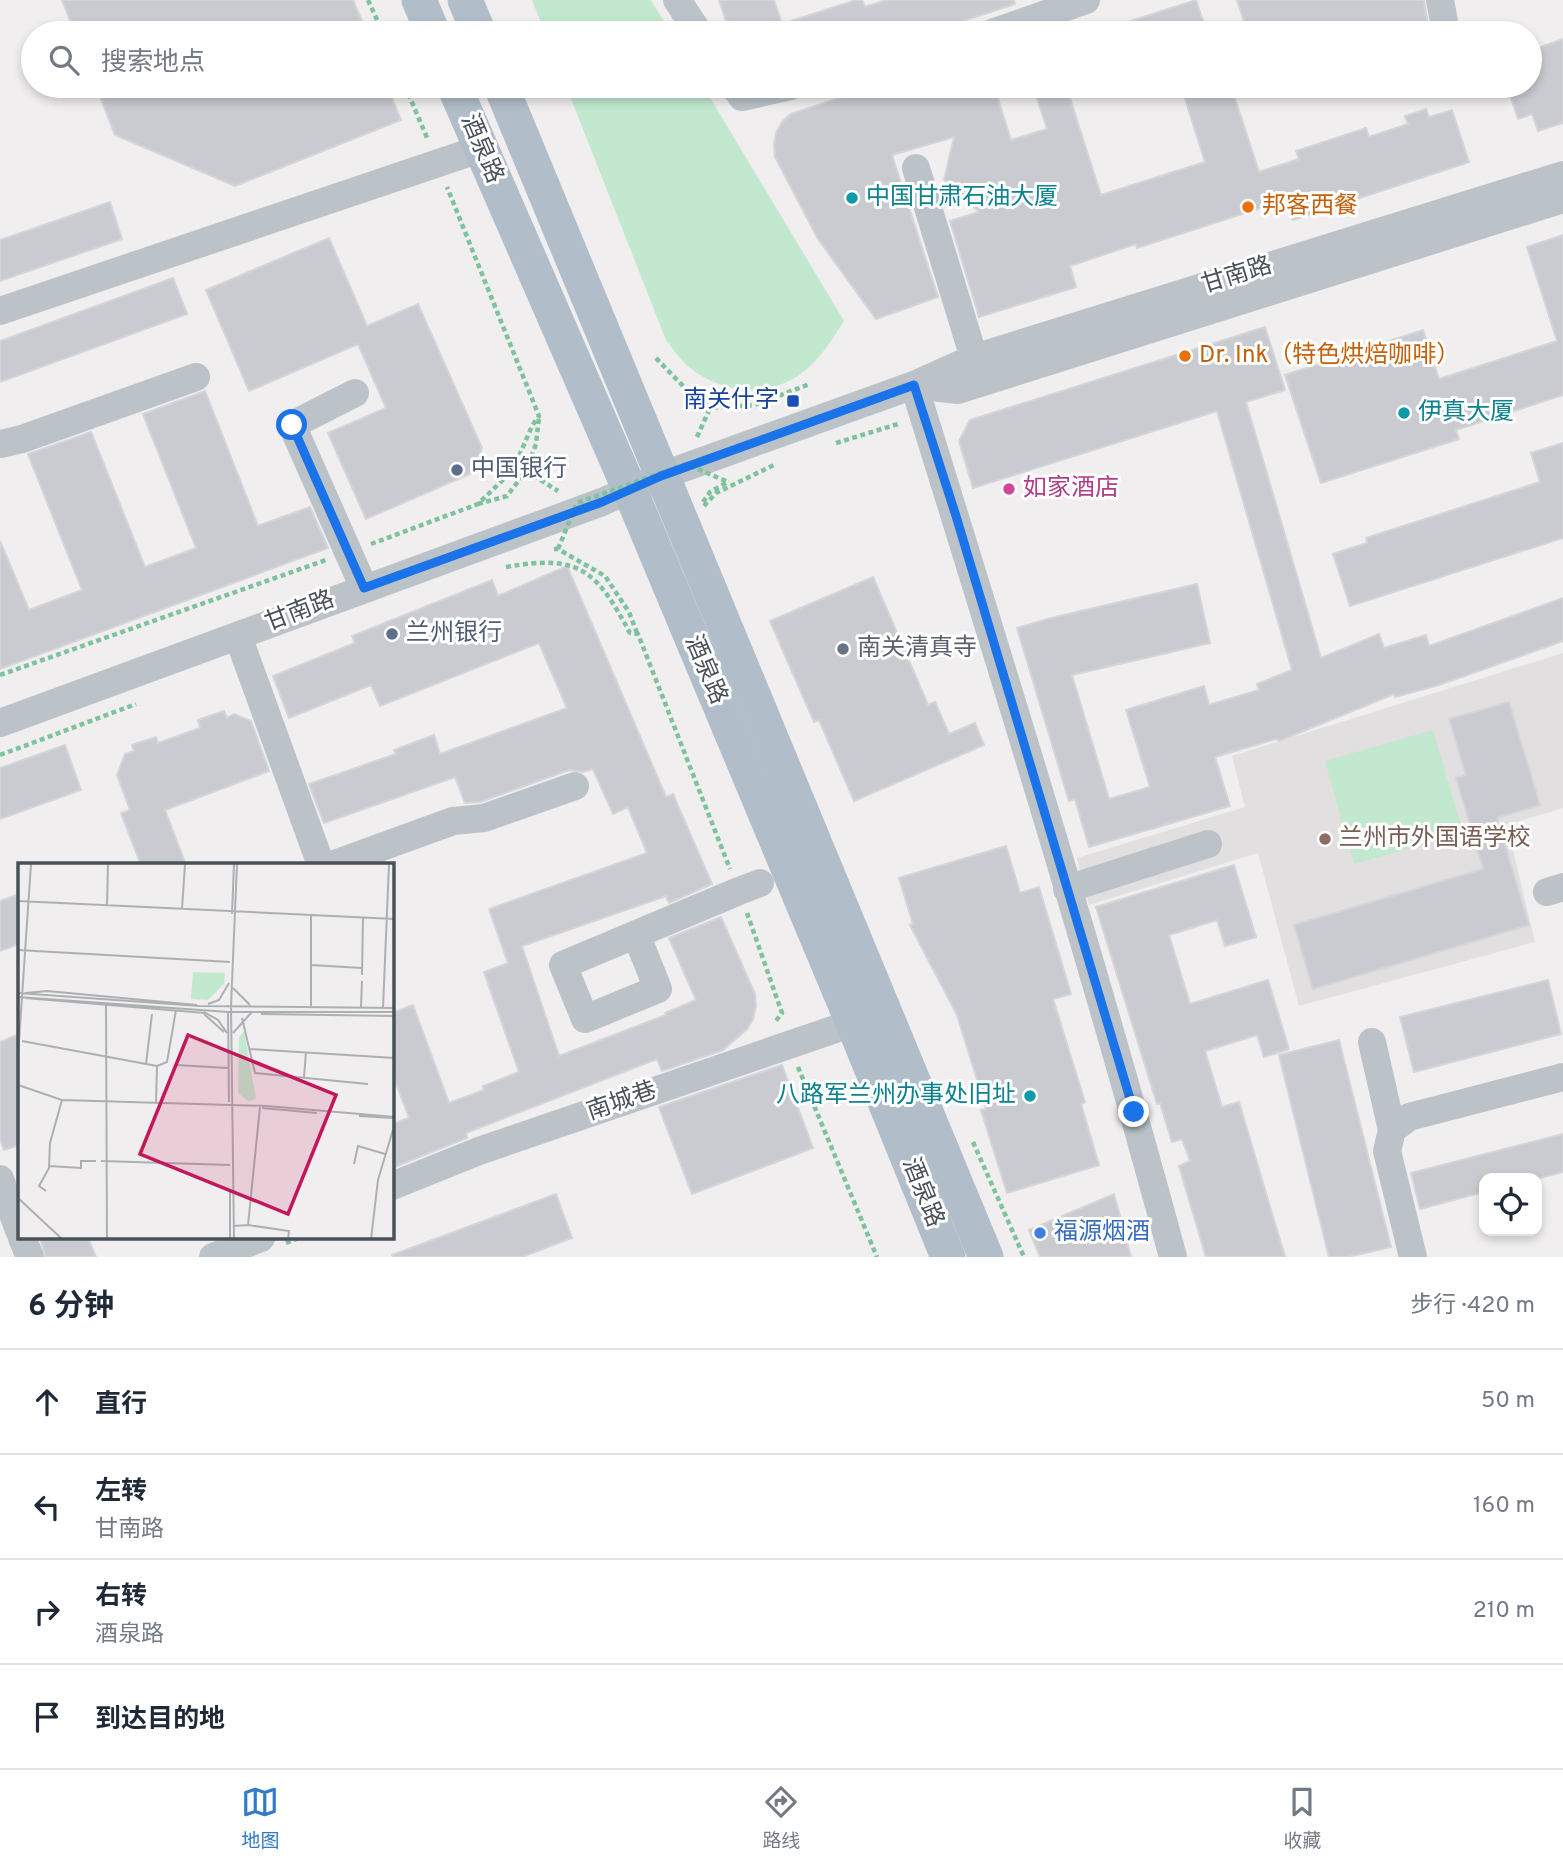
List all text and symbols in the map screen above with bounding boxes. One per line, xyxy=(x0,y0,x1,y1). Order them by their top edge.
search box xyxy=(21,21,1542,98)
icon: search xyxy=(45,41,83,79)
text: 搜索地点 xyxy=(101,47,205,80)
street label: 酒泉路 xyxy=(453,110,509,188)
place label: 中国甘肃石油大厦 xyxy=(866,183,1058,213)
marker: 中国甘肃石油大厦 xyxy=(844,190,860,206)
place label: 邦客西餐 xyxy=(1262,192,1358,222)
marker: 邦客西餐 xyxy=(1240,199,1256,215)
street label: 甘南路 xyxy=(1198,251,1276,301)
place label: Dr. Ink（特色烘焙咖啡） xyxy=(1199,341,1460,371)
marker: Dr. Ink（特色烘焙咖啡） xyxy=(1177,348,1193,364)
place label: 南关什字 xyxy=(683,386,779,416)
marker: 南关什字 xyxy=(785,393,801,409)
place label: 伊真大厦 xyxy=(1418,398,1514,428)
marker: 伊真大厦 xyxy=(1396,405,1412,421)
route start xyxy=(276,409,307,440)
place label: 中国银行 xyxy=(471,455,567,485)
marker: 中国银行 xyxy=(449,462,465,478)
place label: 如家酒店 xyxy=(1023,474,1119,504)
marker: 如家酒店 xyxy=(1001,481,1017,497)
street label: 甘南路 xyxy=(261,585,339,639)
place label: 兰州银行 xyxy=(406,619,502,649)
marker: 兰州银行 xyxy=(384,626,400,642)
street label: 酒泉路 xyxy=(677,631,733,709)
place label: 南关清真寺 xyxy=(857,634,977,664)
marker: 南关清真寺 xyxy=(835,641,851,657)
place label: 兰州市外国语学校 xyxy=(1339,824,1531,854)
marker: 兰州市外国语学校 xyxy=(1317,831,1333,847)
inset map xyxy=(18,863,394,1240)
street label: 南城巷 xyxy=(583,1076,661,1128)
place label: 八路军兰州办事处旧址 xyxy=(776,1081,1016,1111)
marker: 八路军兰州办事处旧址 xyxy=(1022,1088,1038,1104)
route end xyxy=(1118,1096,1149,1127)
street label: 酒泉路 xyxy=(895,1154,949,1232)
map controls xyxy=(1479,1173,1542,1236)
button: locate xyxy=(1479,1173,1542,1236)
place label: 福源烟酒 xyxy=(1054,1218,1150,1248)
marker: 福源烟酒 xyxy=(1032,1225,1048,1241)
text: 6 分钟 xyxy=(28,1289,114,1326)
text: 步行 · 420 m xyxy=(1410,1292,1535,1321)
icon: ahead xyxy=(28,1383,66,1421)
text: 50 m xyxy=(1481,1387,1535,1416)
text: 直行 xyxy=(95,1389,147,1422)
text: 左转 xyxy=(95,1476,147,1509)
icon: left xyxy=(28,1488,66,1526)
text: 160 m xyxy=(1473,1492,1535,1521)
text: 甘南路 xyxy=(95,1516,164,1545)
text: 右转 xyxy=(95,1581,147,1614)
icon: right xyxy=(28,1593,66,1631)
text: 210 m xyxy=(1473,1597,1535,1626)
text: 酒泉路 xyxy=(95,1621,164,1650)
icon: arrive xyxy=(28,1698,66,1736)
text: 到达目的地 xyxy=(95,1704,225,1737)
tab: 地图 xyxy=(241,1783,280,1854)
tab: 路线 xyxy=(762,1783,801,1854)
tab: 收藏 xyxy=(1283,1783,1322,1854)

